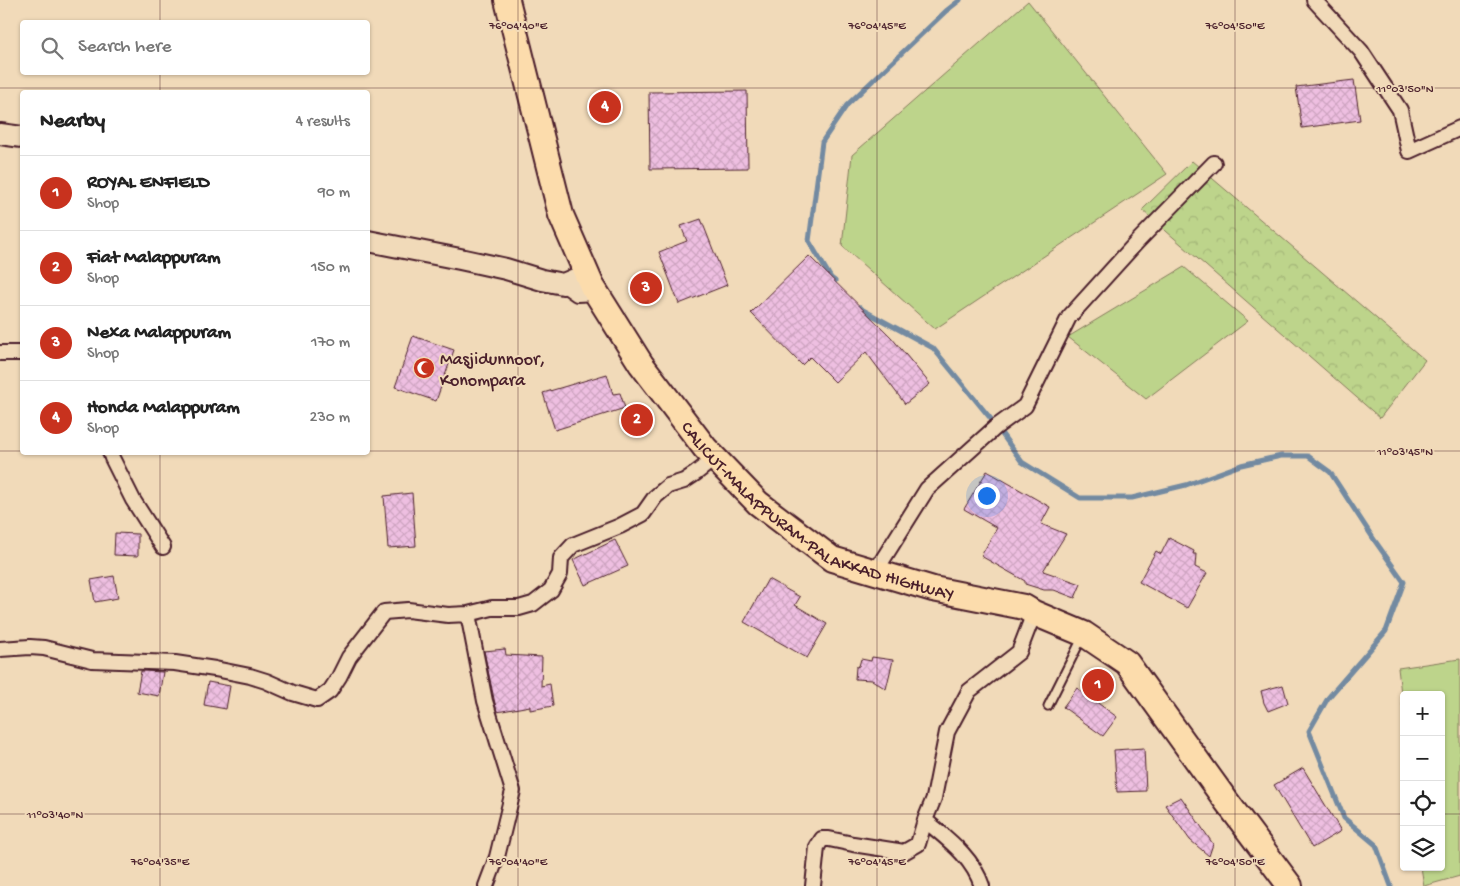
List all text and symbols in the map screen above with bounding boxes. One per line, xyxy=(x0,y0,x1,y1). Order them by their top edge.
search box xyxy=(20,20,370,75)
text: 76°04'40"E xyxy=(488,20,548,34)
text: 76°04'45"E xyxy=(847,20,906,34)
text: 76°04'50"E xyxy=(1205,20,1265,34)
icon: search xyxy=(38,34,66,62)
text: Search here xyxy=(78,36,172,59)
text: 11°03'50"N xyxy=(1375,83,1434,97)
pin: 4 xyxy=(589,88,621,126)
text: Nearby xyxy=(40,110,105,135)
text: 4 results xyxy=(295,113,350,132)
text: ROYAL ENFIELD xyxy=(87,172,210,195)
text: 1 xyxy=(53,184,59,203)
text: 90 m xyxy=(318,184,350,203)
text: Shop xyxy=(87,195,119,214)
text: Fiat Malappuram xyxy=(87,247,221,270)
text: 2 xyxy=(52,259,60,278)
text: 150 m xyxy=(311,259,350,278)
pin: 3 xyxy=(630,269,662,307)
text: Shop xyxy=(87,270,119,289)
text: Nexa Malappuram xyxy=(87,322,231,345)
text: 3 xyxy=(52,334,60,353)
text: 170 m xyxy=(311,334,350,353)
text: Shop xyxy=(87,345,119,364)
place label: Masjidunnoor, Konompara xyxy=(440,350,545,392)
mosque icon: Masjidunnoor, Konompara xyxy=(412,356,436,380)
text: Honda Malappuram xyxy=(87,397,240,420)
pin: 2 xyxy=(621,401,653,439)
text: 4 xyxy=(52,409,60,428)
text: 230 m xyxy=(310,409,350,428)
street label: CALICUT-MALAPPURAM-PALAKKAD HIGHWAY xyxy=(675,418,956,606)
text: Shop xyxy=(87,420,119,439)
text: 11°03'45"N xyxy=(1376,446,1433,460)
your location xyxy=(974,483,1000,509)
pin: 1 xyxy=(1082,666,1114,704)
map controls xyxy=(1400,691,1445,871)
button: + xyxy=(1400,691,1445,736)
button: − xyxy=(1400,736,1445,781)
button: locate xyxy=(1400,781,1445,826)
text: 11°03'40"N xyxy=(26,809,83,823)
button: layers xyxy=(1400,826,1445,871)
text: 76°04'35"E xyxy=(130,856,190,870)
text: 76°04'40"E xyxy=(488,856,548,870)
text: 76°04'45"E xyxy=(847,856,906,870)
text: 76°04'50"E xyxy=(1205,856,1265,870)

